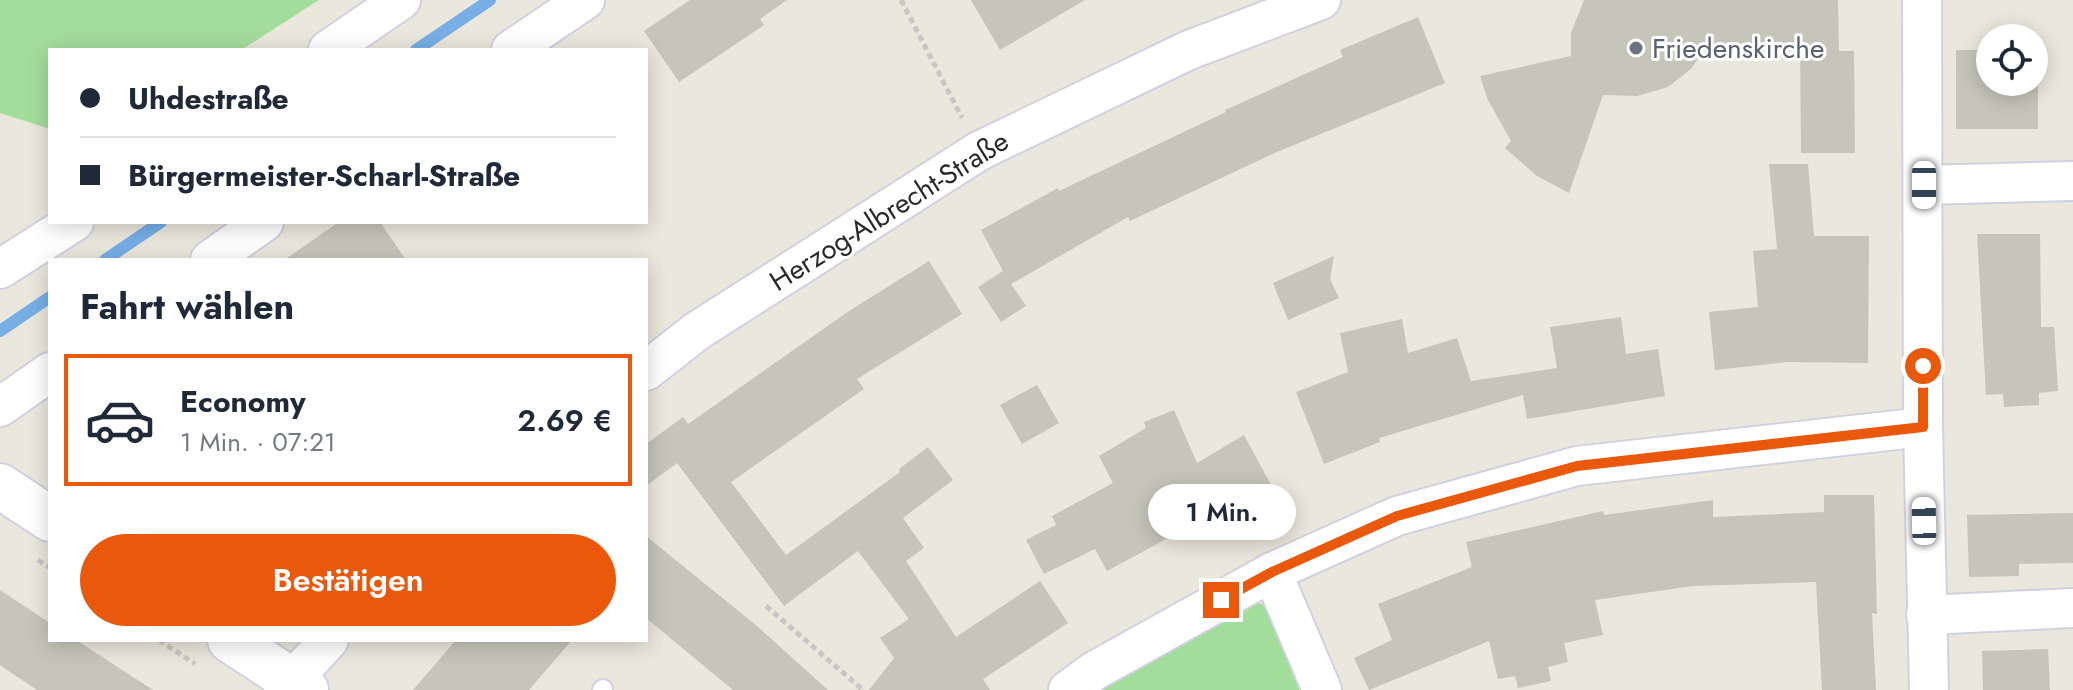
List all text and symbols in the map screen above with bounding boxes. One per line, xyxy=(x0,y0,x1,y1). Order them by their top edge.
map controls xyxy=(1976,24,2048,96)
button: locate xyxy=(1976,24,2048,96)
place label: Friedenskirche xyxy=(1652,28,1824,69)
marker: Friedenskirche xyxy=(1627,39,1645,57)
text: Uhdestraße xyxy=(128,77,289,120)
street label: Herzog-Albrecht-Straße xyxy=(762,121,1016,301)
text: Bürgermeister-Scharl-Straße xyxy=(128,154,520,197)
car xyxy=(1912,161,1936,209)
text: Fahrt wählen xyxy=(80,280,294,332)
route start xyxy=(1905,348,1941,384)
text: Economy xyxy=(180,380,306,423)
icon: car xyxy=(84,384,156,456)
text: 2.69 € xyxy=(517,399,612,442)
text: 1 Min. · 07:21 xyxy=(180,423,336,461)
callout: 1 Min. xyxy=(1147,484,1295,540)
text: 1 Min. xyxy=(1186,493,1258,531)
car xyxy=(1912,497,1936,545)
button: Bestätigen xyxy=(80,534,616,626)
route end xyxy=(1203,582,1239,618)

